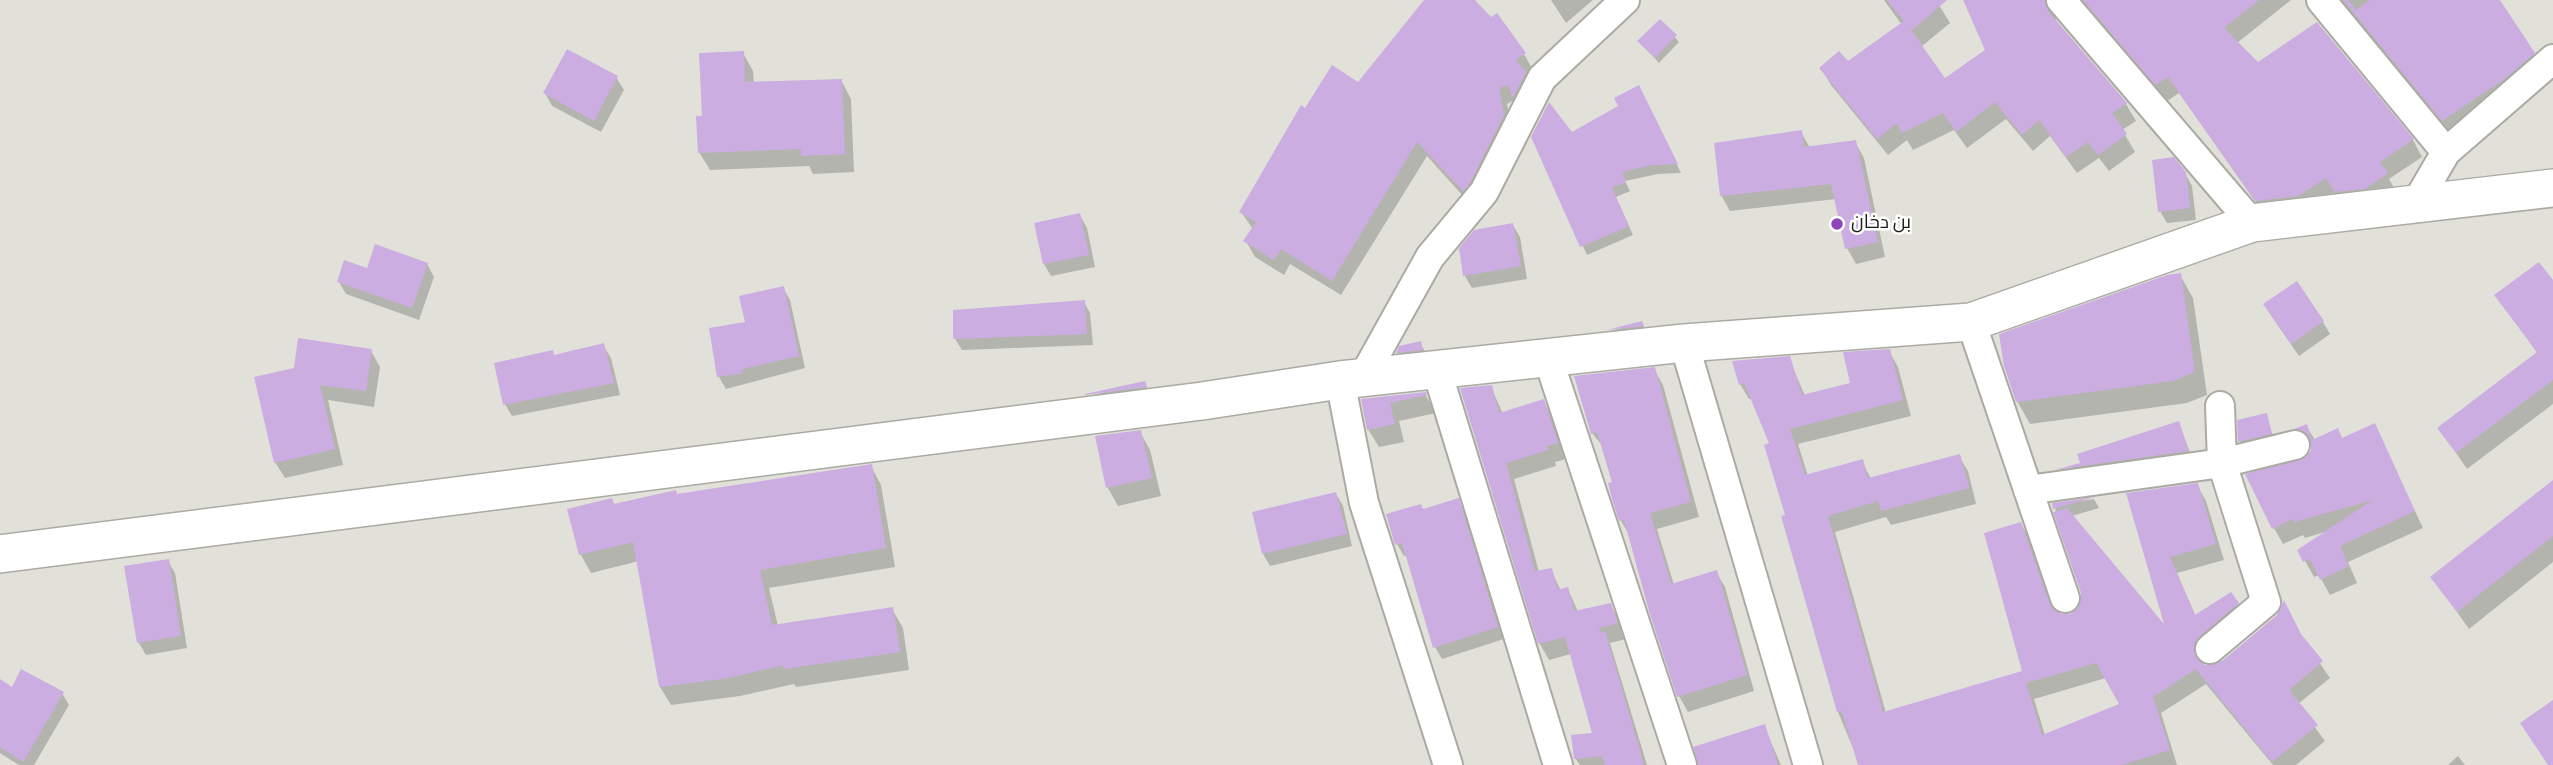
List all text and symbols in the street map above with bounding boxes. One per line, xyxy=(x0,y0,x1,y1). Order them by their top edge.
place label: بن دخان xyxy=(1851,213,1911,235)
marker: بن دخان xyxy=(1829,216,1845,232)

